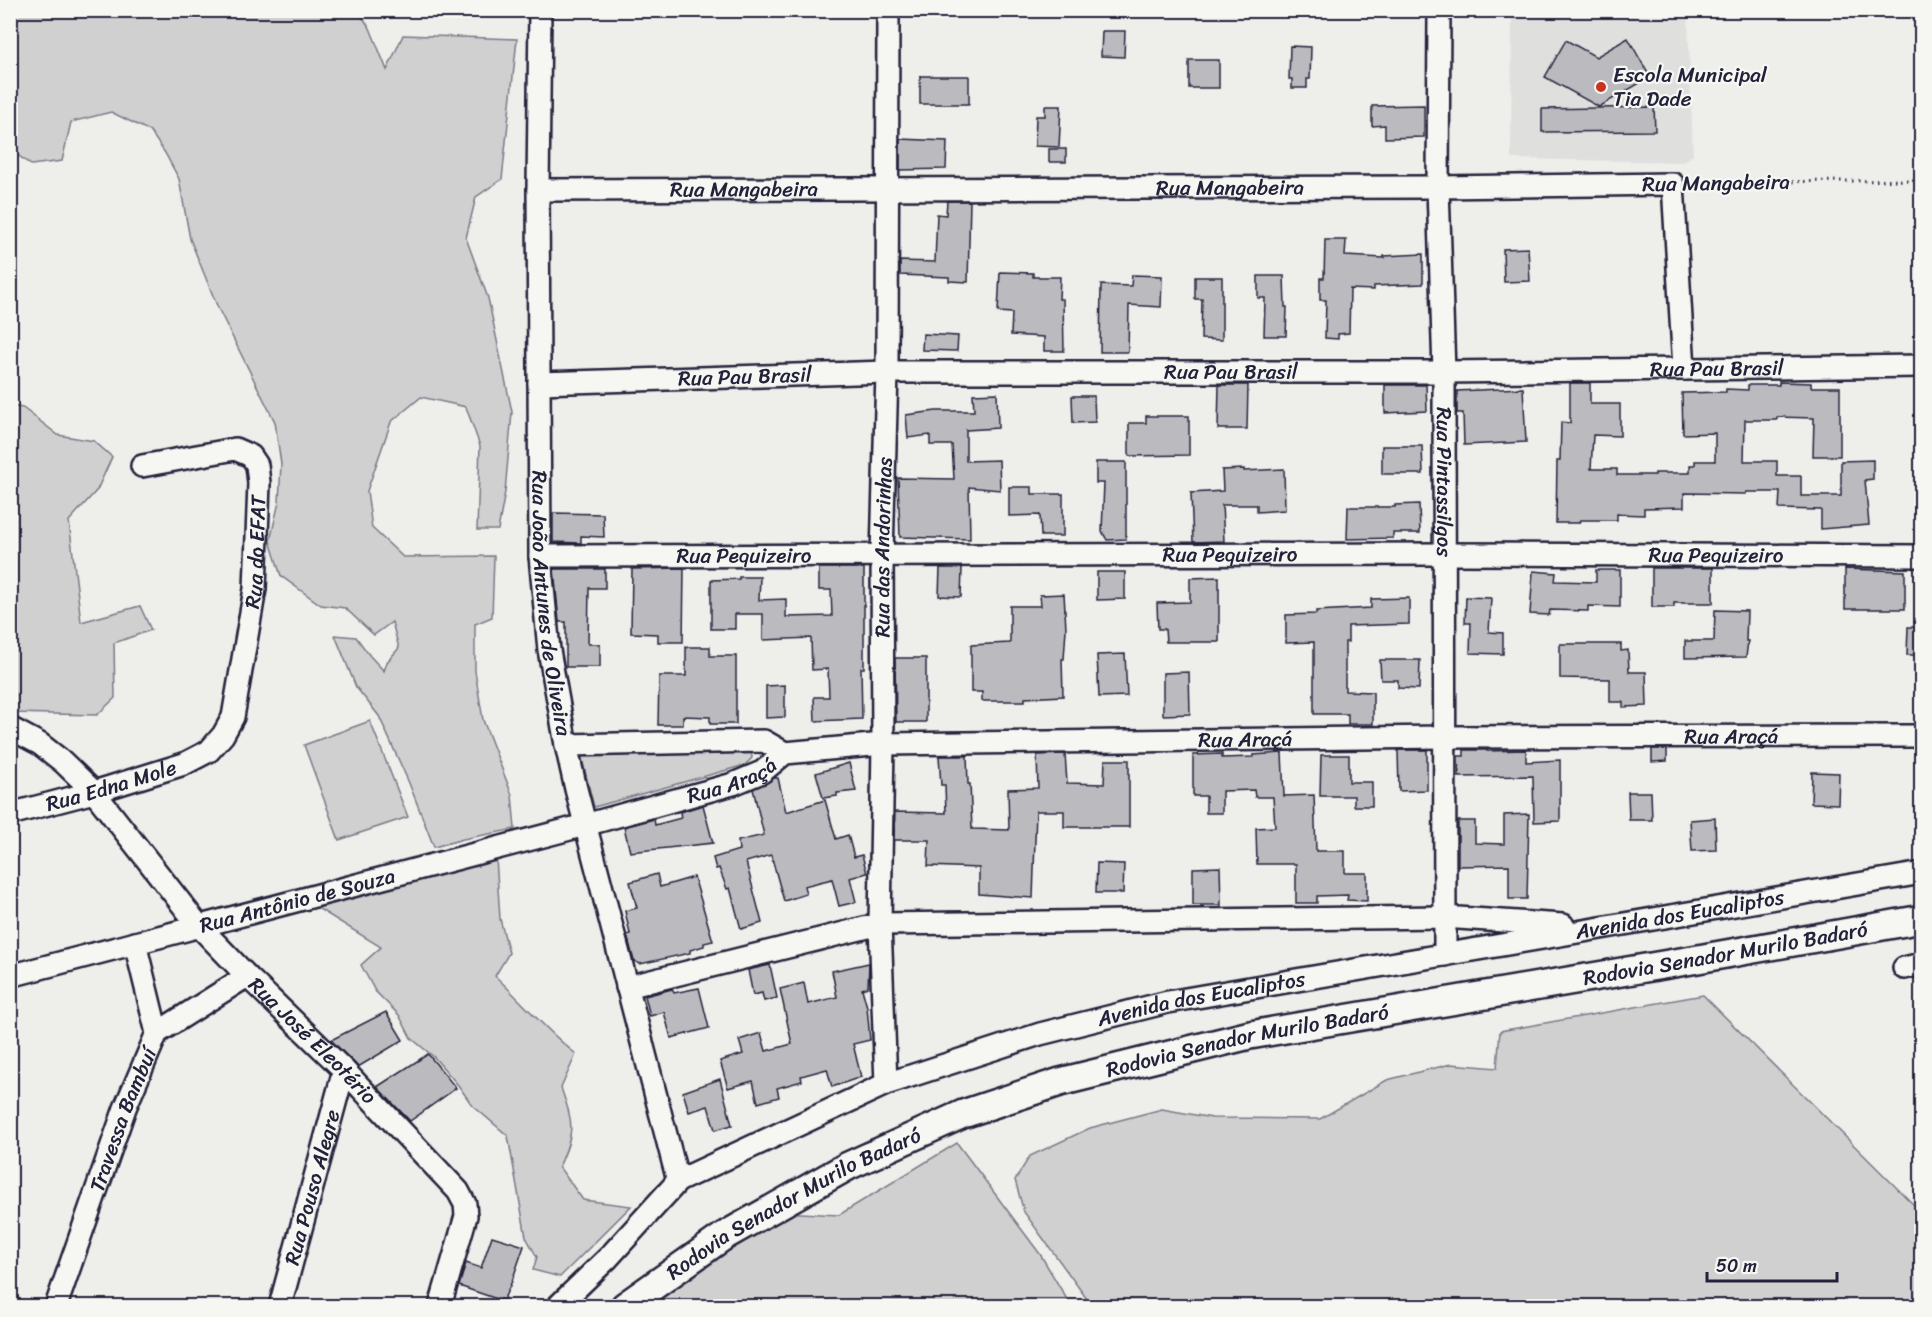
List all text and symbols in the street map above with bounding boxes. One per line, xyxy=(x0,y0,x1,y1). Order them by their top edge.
place label: Escola Municipal Tia Dade xyxy=(1613,56,1768,118)
marker: Escola Municipal Tia Dade xyxy=(1594,80,1608,94)
street label: Rua Mangabeira xyxy=(1642,163,1791,203)
street label: Rua Mangabeira xyxy=(1156,168,1305,207)
street label: Rua Mangabeira xyxy=(670,170,819,209)
street label: Rua Pau Brasil xyxy=(1650,349,1785,388)
street label: Rua Pau Brasil xyxy=(1164,353,1299,391)
street label: Rua Pau Brasil xyxy=(677,355,813,398)
street label: Rua Pintassilgos xyxy=(1425,407,1463,557)
street label: Rua das Andorinhas xyxy=(863,456,904,638)
street label: Rua João Antunes de Oliveira xyxy=(521,470,583,739)
street label: Rua do EFAT xyxy=(233,493,278,612)
street label: Rua Pequizeiro xyxy=(1162,535,1298,574)
street label: Rua Pequizeiro xyxy=(676,536,812,575)
street label: Rua Pequizeiro xyxy=(1648,536,1784,574)
street label: Rua Araçá xyxy=(1684,717,1779,755)
street label: Rua Araçá xyxy=(1198,720,1293,759)
street label: Rua Araçá xyxy=(683,747,786,815)
street label: Rua Edna Mole xyxy=(42,748,182,823)
street label: Rua Antônio de Souza xyxy=(195,857,400,944)
street label: Avenida dos Eucaliptos xyxy=(1572,878,1787,951)
street label: Rodovia Senador Murilo Badaró xyxy=(1580,910,1871,997)
street label: Avenida dos Eucaliptos xyxy=(1092,960,1308,1038)
street label: Rua José Eleotério xyxy=(239,967,387,1114)
street label: Rodovia Senador Murilo Badaró xyxy=(1102,993,1392,1089)
street label: Travessa Bambuí xyxy=(78,1039,169,1197)
street label: Rua Pouso Alegre xyxy=(273,1105,351,1269)
street label: Rodovia Senador Murilo Badaró xyxy=(658,1116,928,1290)
scale bar xyxy=(1707,1245,1838,1283)
text: 50 m xyxy=(1716,1250,1757,1282)

